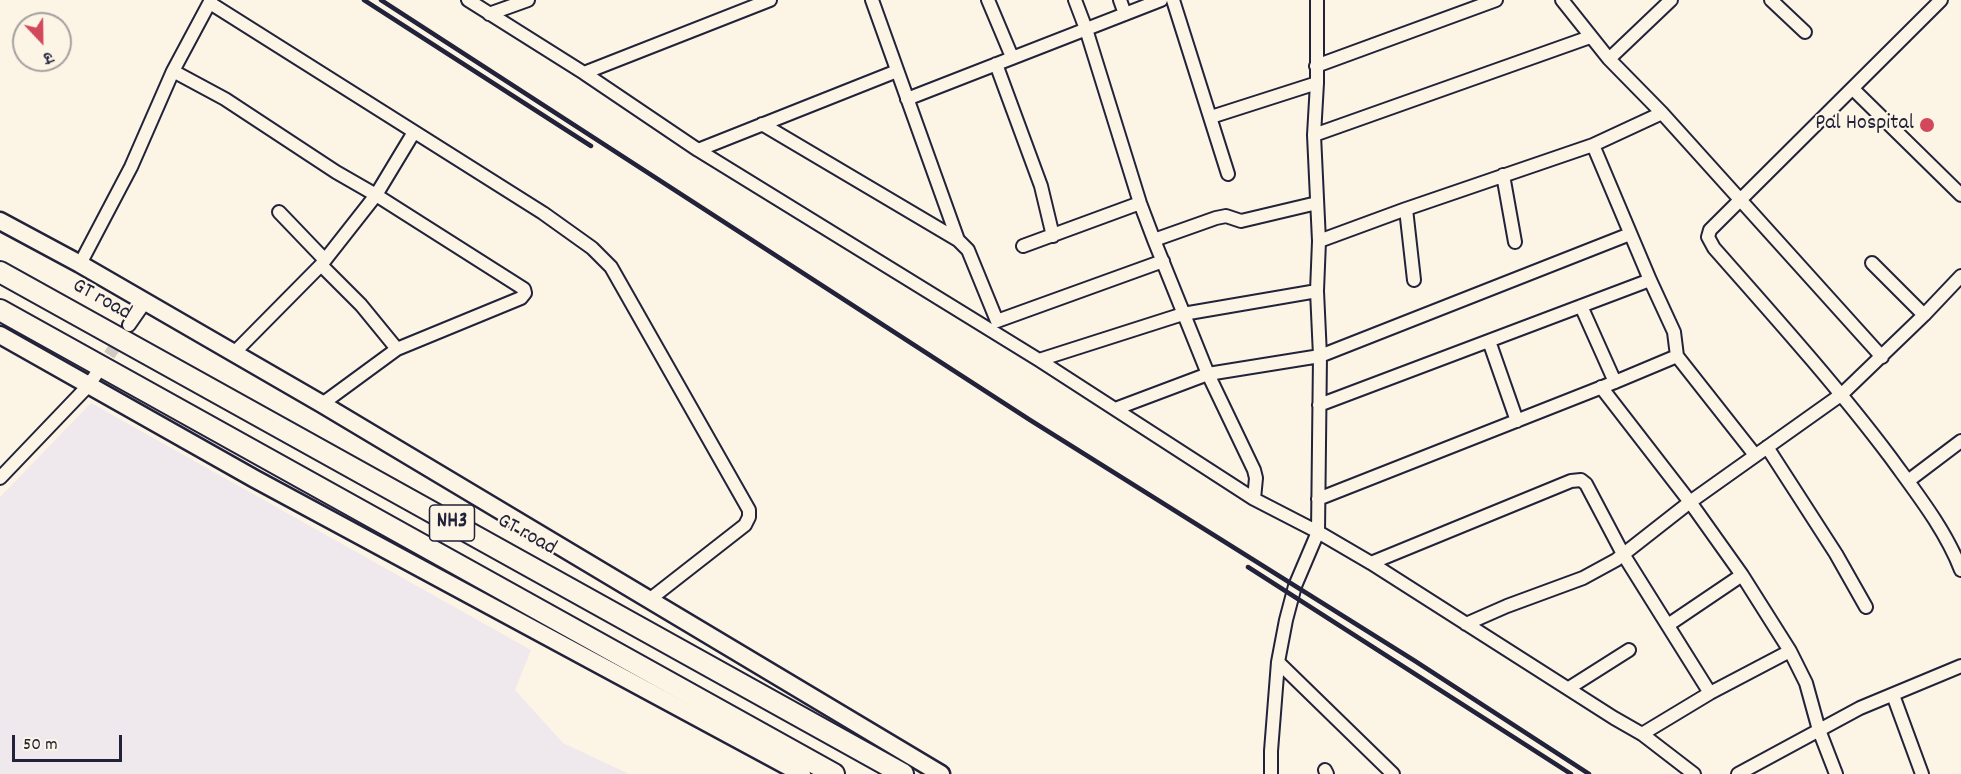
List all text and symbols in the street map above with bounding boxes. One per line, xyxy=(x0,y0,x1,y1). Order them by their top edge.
north arrow xyxy=(12,12,72,72)
text: उ xyxy=(40,45,57,70)
place label: Pal Hospital xyxy=(1815,112,1914,138)
marker: Pal Hospital xyxy=(1918,116,1936,134)
street label: GT road xyxy=(67,274,135,328)
road number: NH3 xyxy=(430,505,474,541)
street label: GT road xyxy=(492,509,560,563)
scale bar xyxy=(15,723,124,761)
text: 50 m xyxy=(23,733,58,758)

